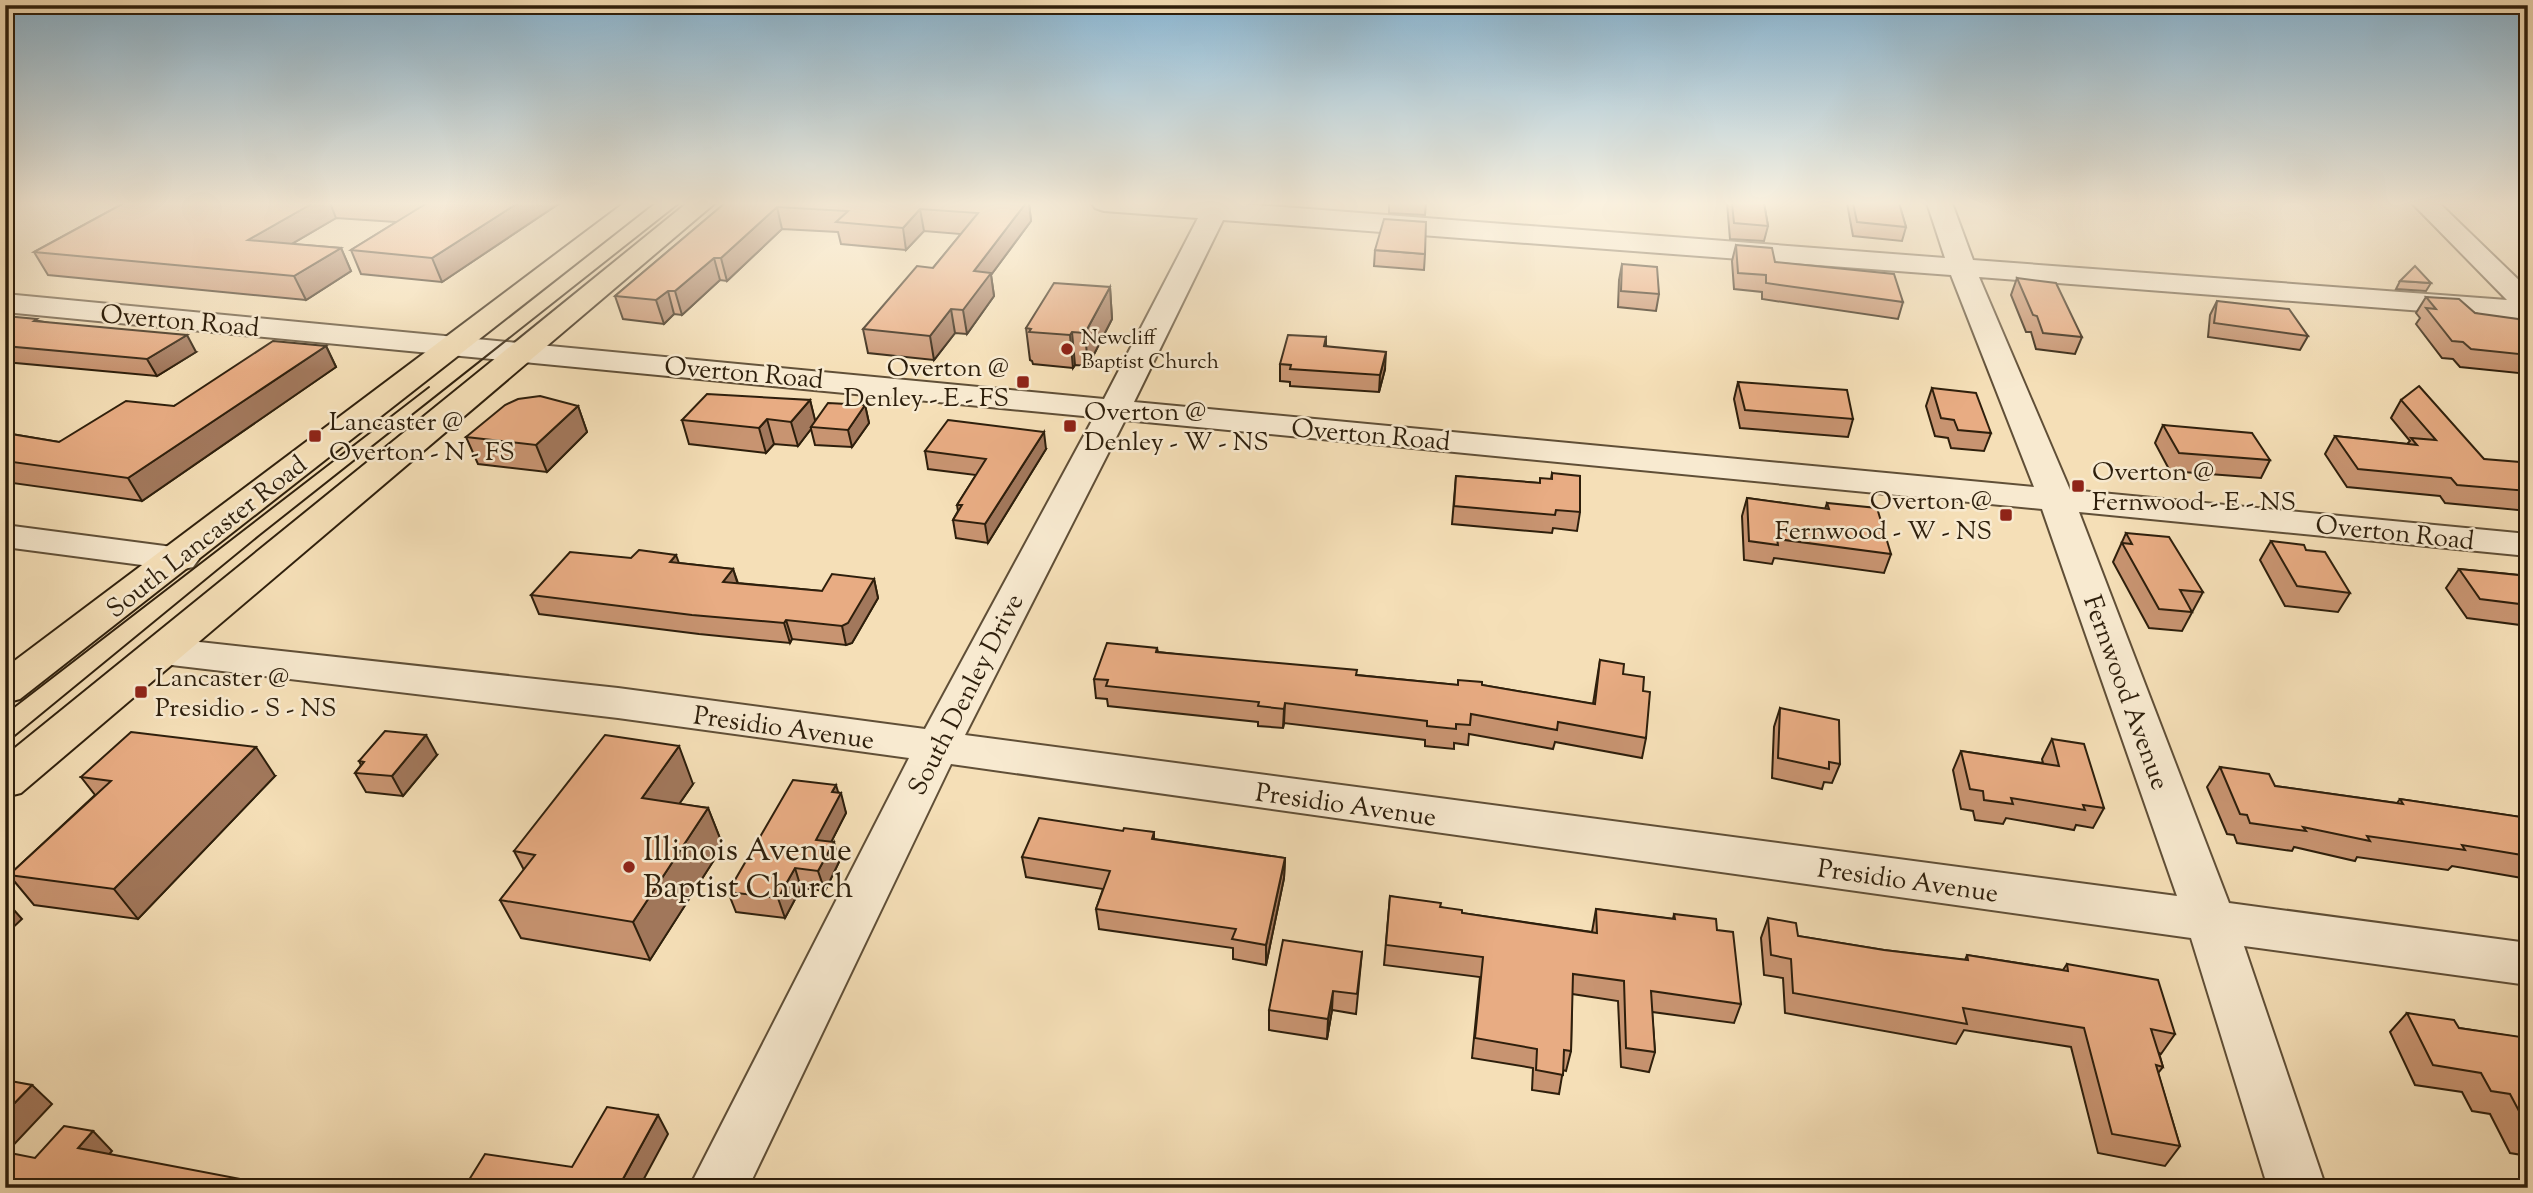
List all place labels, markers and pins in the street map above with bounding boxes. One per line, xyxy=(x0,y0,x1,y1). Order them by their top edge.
place label: Newcliff Baptist Church xyxy=(1081,324,1219,378)
marker: Newcliff Baptist Church xyxy=(1059,341,1075,357)
place label: Overton @ Denley - E - FS xyxy=(844,351,1009,418)
marker: Overton @ Denley - E - FS xyxy=(1015,374,1031,390)
place label: Overton @ Denley - W - NS xyxy=(1084,395,1269,462)
place label: Lancaster @ Overton - N - FS xyxy=(329,405,515,472)
marker: Overton @ Denley - W - NS xyxy=(1062,418,1078,434)
marker: Lancaster @ Overton - N - FS xyxy=(307,428,323,444)
place label: Overton @ Fernwood - E - NS xyxy=(2092,455,2296,522)
marker: Overton @ Fernwood - E - NS xyxy=(2070,478,2086,494)
place label: Overton @ Fernwood - W - NS xyxy=(1775,484,1992,551)
marker: Overton @ Fernwood - W - NS xyxy=(1998,507,2014,523)
place label: Lancaster @ Presidio - S - NS xyxy=(155,661,336,728)
marker: Lancaster @ Presidio - S - NS xyxy=(133,684,149,700)
place label: Illinois Avenue Baptist Church xyxy=(643,829,854,912)
marker: Illinois Avenue Baptist Church xyxy=(621,859,637,875)

